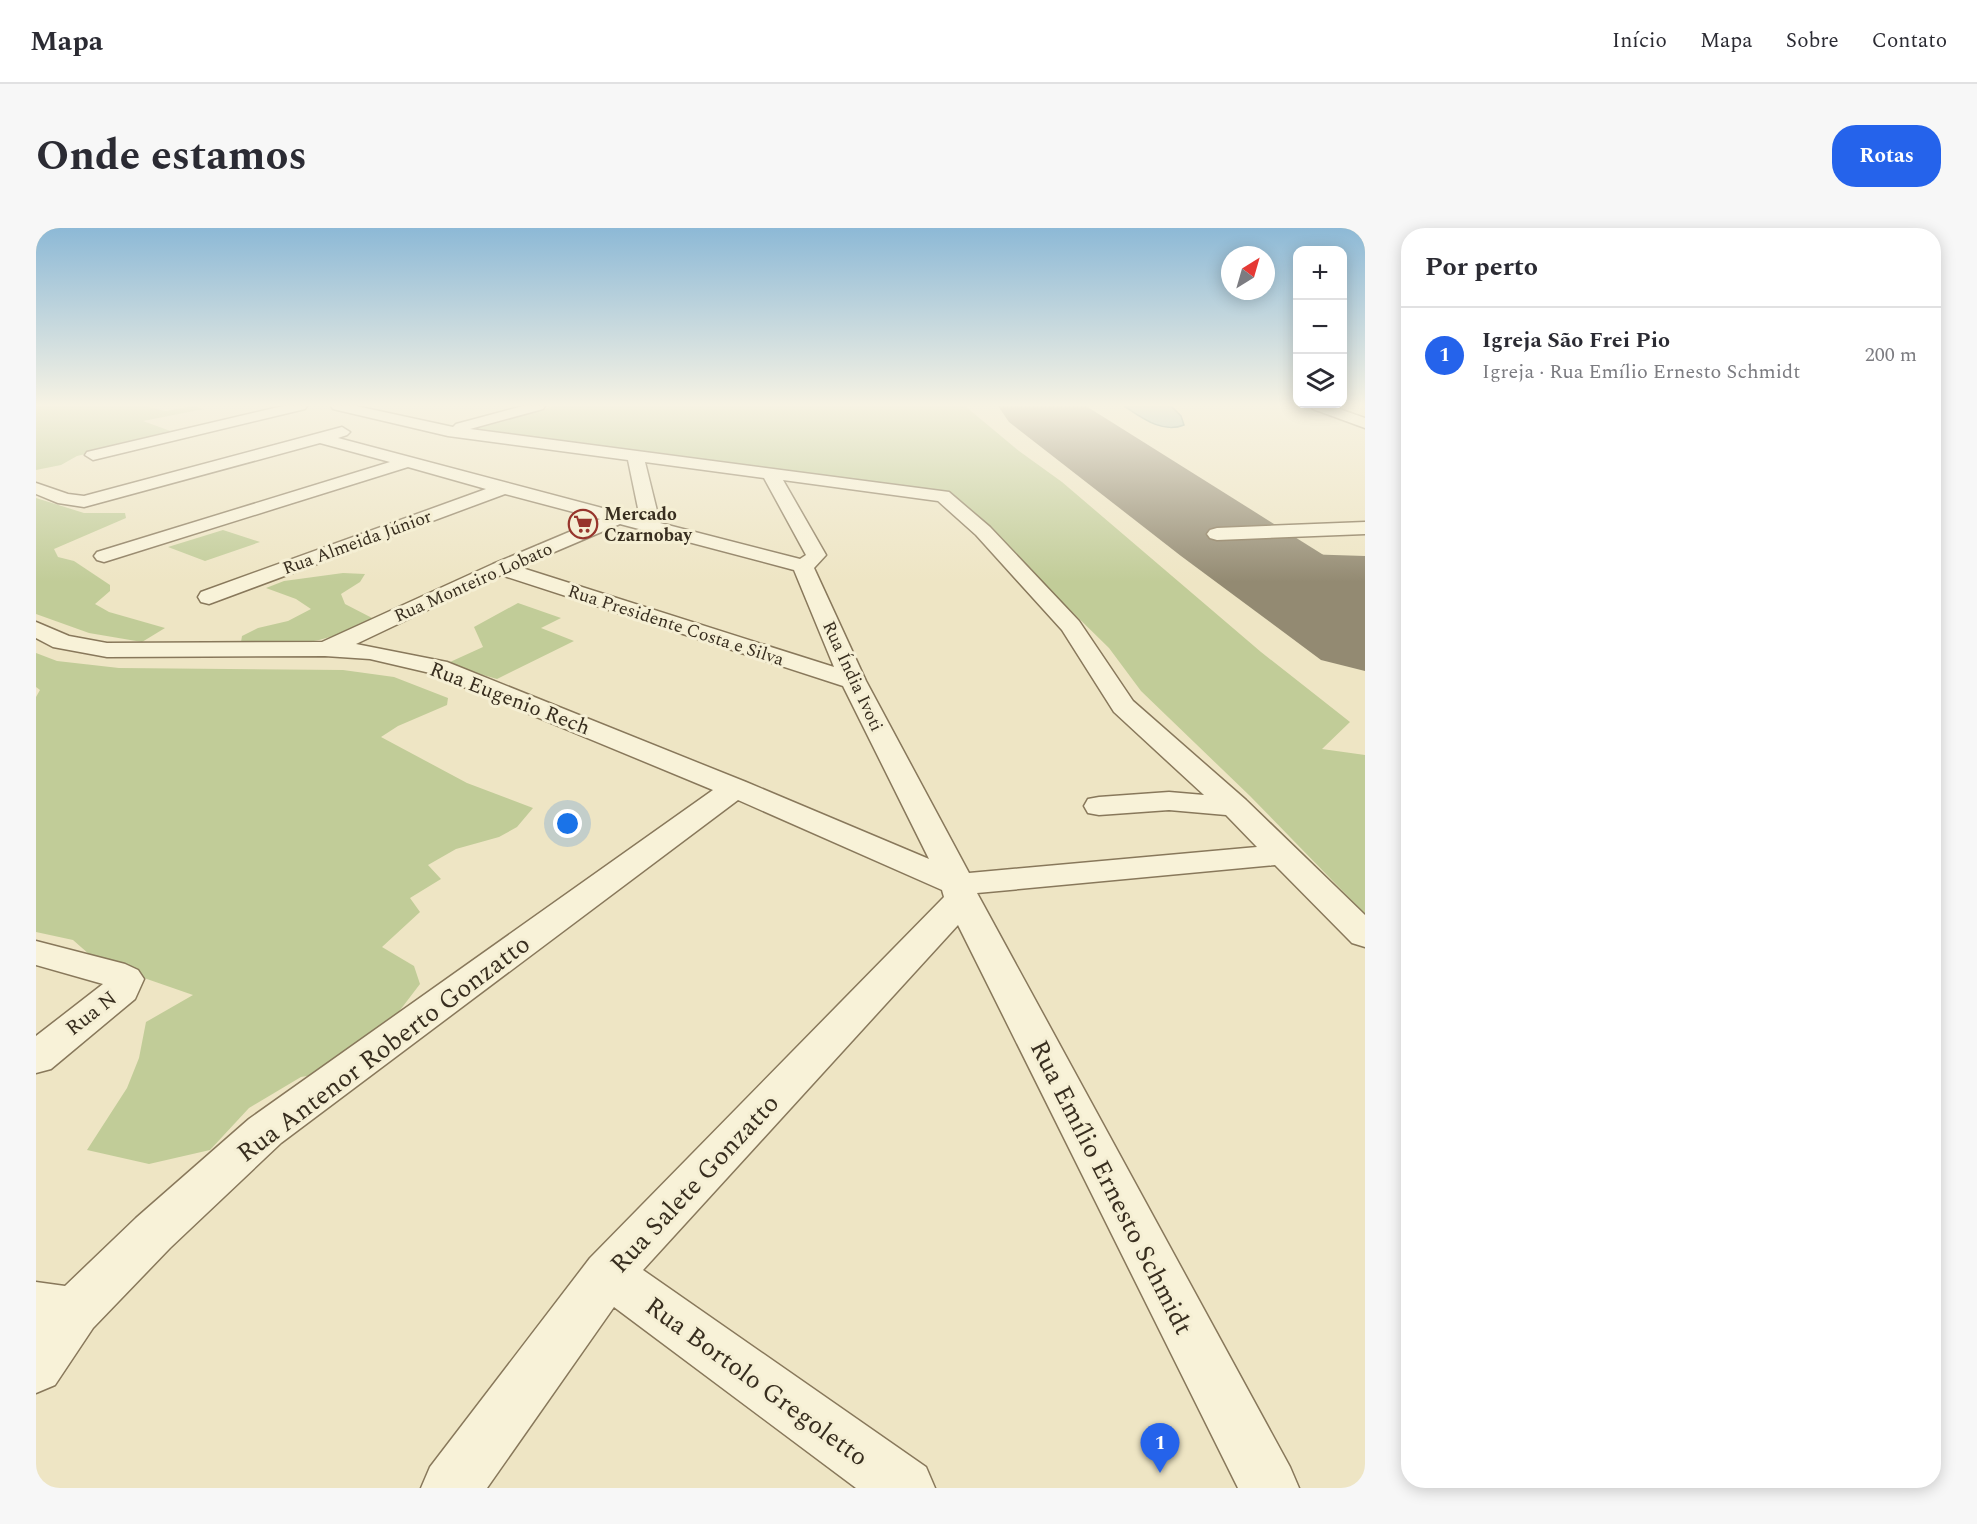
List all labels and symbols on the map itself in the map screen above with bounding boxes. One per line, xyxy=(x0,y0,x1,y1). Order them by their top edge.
north arrow xyxy=(1221,246,1275,300)
place label: Mercado Czarnobay xyxy=(604,501,693,549)
street label: Rua Almeida Júnior xyxy=(279,503,436,582)
supermarket icon: Mercado Czarnobay xyxy=(567,508,599,540)
street label: Rua Monteiro Lobato xyxy=(390,535,557,630)
street label: Rua Presidente Costa e Silva xyxy=(564,578,788,673)
street label: Rua Índia Ivoti xyxy=(815,616,890,736)
street label: Rua Eugenio Rech xyxy=(425,654,595,744)
your location xyxy=(553,809,582,838)
street label: Rua Antenor Roberto Gonzatto xyxy=(228,925,539,1173)
street label: Rua N xyxy=(59,983,124,1044)
street label: Rua Emílio Ernesto Schmidt xyxy=(1019,1033,1203,1342)
street label: Rua Salete Gonzatto xyxy=(601,1085,789,1283)
street label: Rua Bortolo Gregoletto xyxy=(636,1287,876,1477)
pin: 1 xyxy=(1140,1424,1180,1473)

